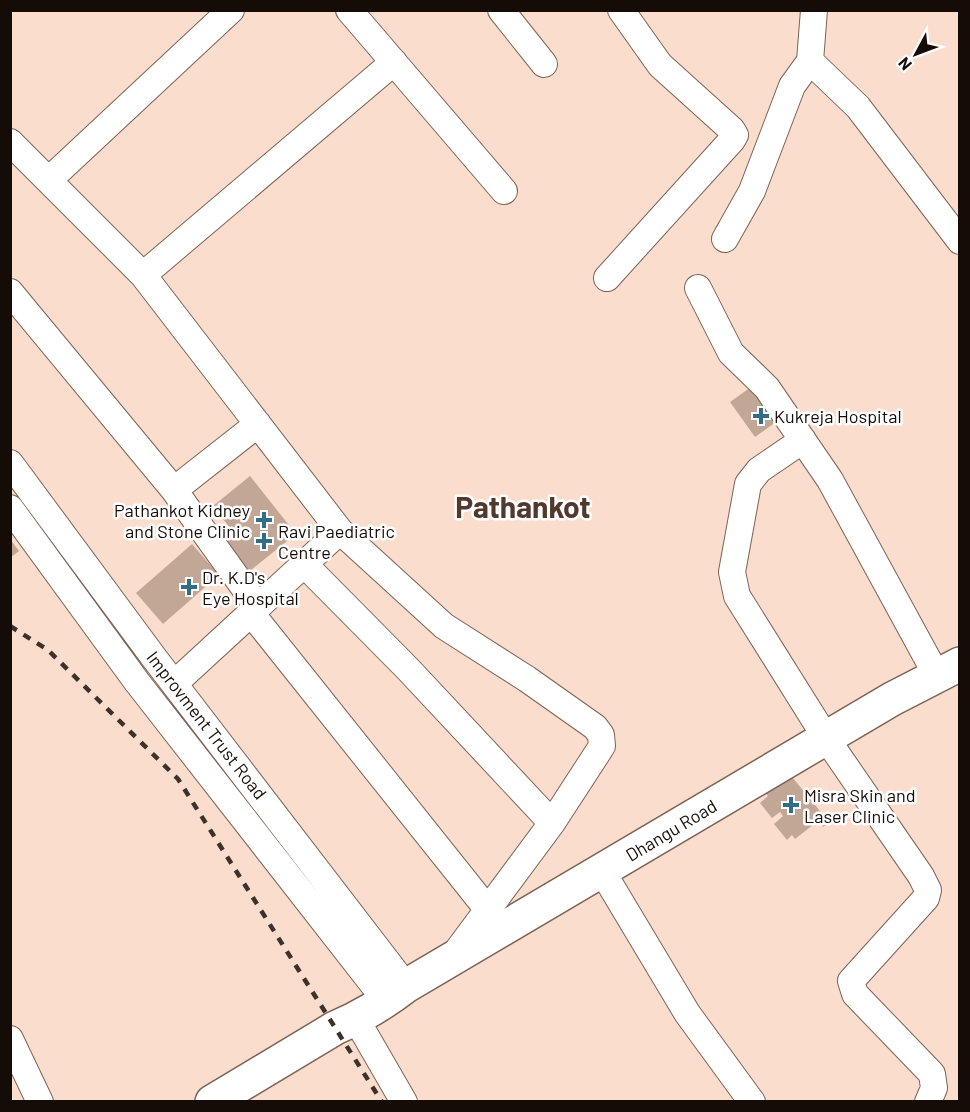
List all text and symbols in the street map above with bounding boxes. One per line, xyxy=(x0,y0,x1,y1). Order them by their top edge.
north arrow xyxy=(886,24,946,84)
text: N xyxy=(894,54,915,74)
place label: Kukreja Hospital xyxy=(774,405,902,427)
marker: Kukreja Hospital xyxy=(752,407,770,425)
district label: Pathankot xyxy=(455,488,591,524)
place label: Pathankot Kidney and Stone Clinic xyxy=(114,499,250,542)
marker: Pathankot Kidney and Stone Clinic xyxy=(255,511,273,529)
place label: Ravi Paediatric Centre xyxy=(278,520,395,563)
marker: Ravi Paediatric Centre xyxy=(255,532,273,550)
place label: Dr. K.D's Eye Hospital xyxy=(202,566,299,609)
marker: Dr. K.D's Eye Hospital xyxy=(180,578,198,596)
street label: Improvment Trust Road xyxy=(142,646,272,804)
place label: Misra Skin and Laser Clinic xyxy=(804,784,915,827)
street label: Dhangu Road xyxy=(621,794,721,866)
marker: Misra Skin and Laser Clinic xyxy=(782,796,800,814)

